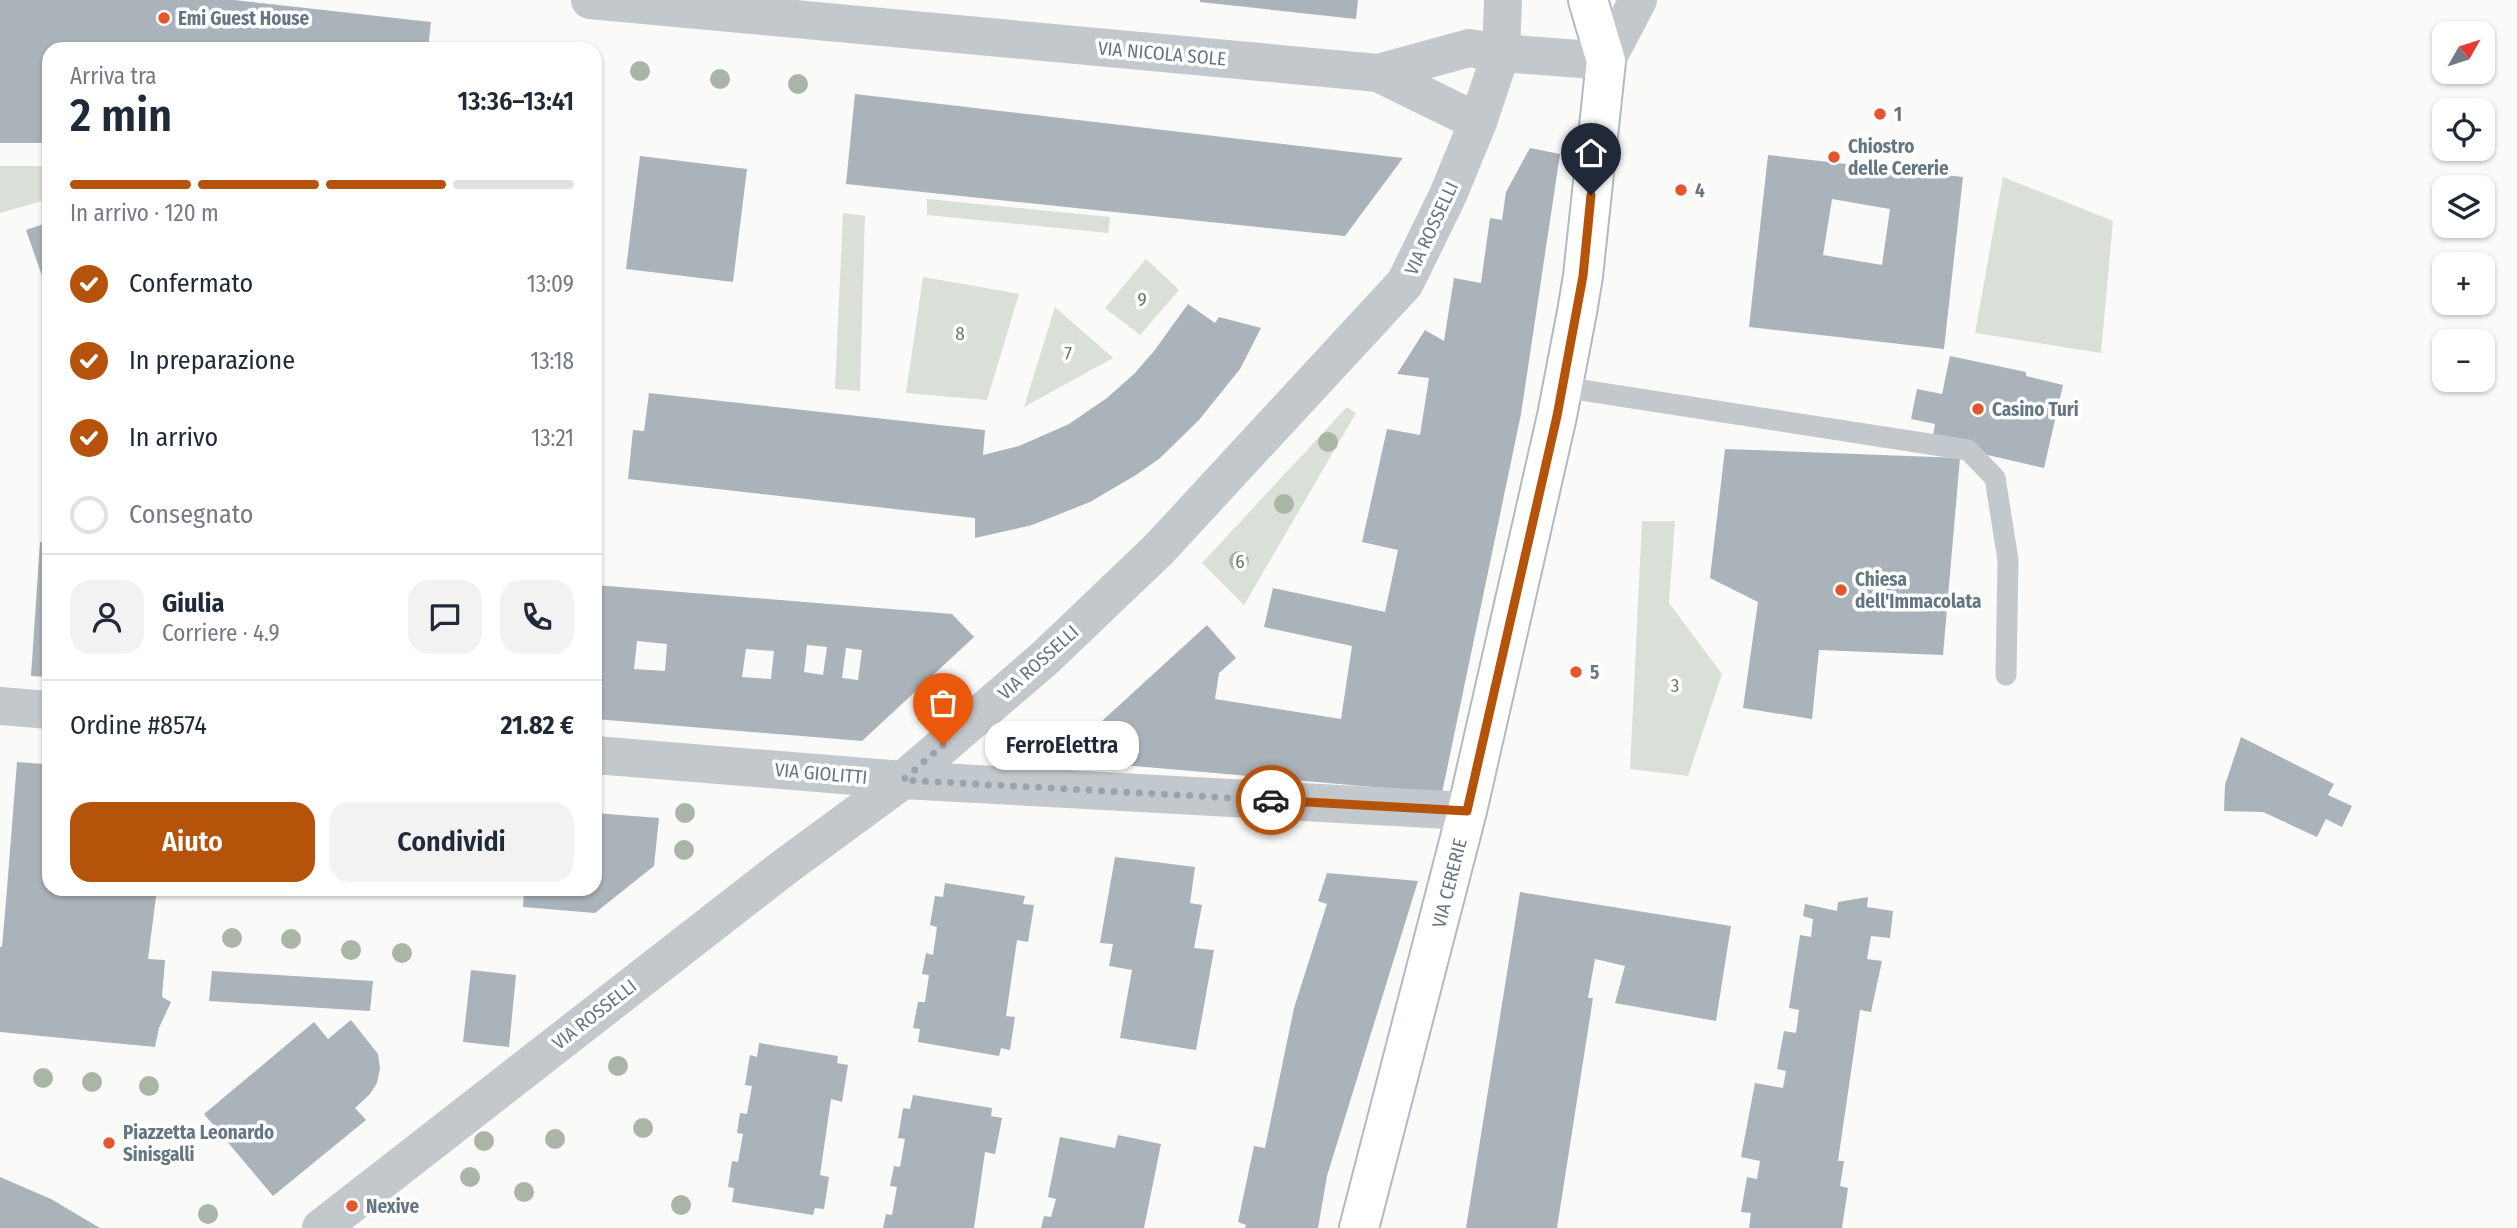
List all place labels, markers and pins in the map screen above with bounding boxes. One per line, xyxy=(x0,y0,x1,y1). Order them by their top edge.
place label: Emi Guest House xyxy=(178,7,310,30)
marker: Emi Guest House xyxy=(156,10,172,26)
place label: 1 xyxy=(1894,103,1902,126)
marker: 1 xyxy=(1872,106,1888,122)
pin xyxy=(1561,123,1621,195)
place label: Chiostro delle Cererie xyxy=(1848,135,1949,180)
marker: Chiostro delle Cererie xyxy=(1826,149,1842,165)
place label: 4 xyxy=(1695,179,1705,202)
marker: 4 xyxy=(1673,182,1689,198)
place label: Casino Turi xyxy=(1992,398,2079,421)
marker: Casino Turi xyxy=(1970,401,1986,417)
place label: Chiesa dell'Immacolata xyxy=(1855,568,1981,613)
marker: Chiesa dell'Immacolata xyxy=(1833,582,1849,598)
place label: 5 xyxy=(1590,661,1599,684)
marker: 5 xyxy=(1568,664,1584,680)
pin xyxy=(913,673,973,745)
callout: FerroElettra xyxy=(985,720,1139,770)
place label: Piazzetta Leonardo Sinisgalli xyxy=(123,1121,274,1166)
marker: Piazzetta Leonardo Sinisgalli xyxy=(101,1135,117,1151)
place label: Nexive xyxy=(366,1195,419,1218)
marker: Nexive xyxy=(344,1198,360,1214)

